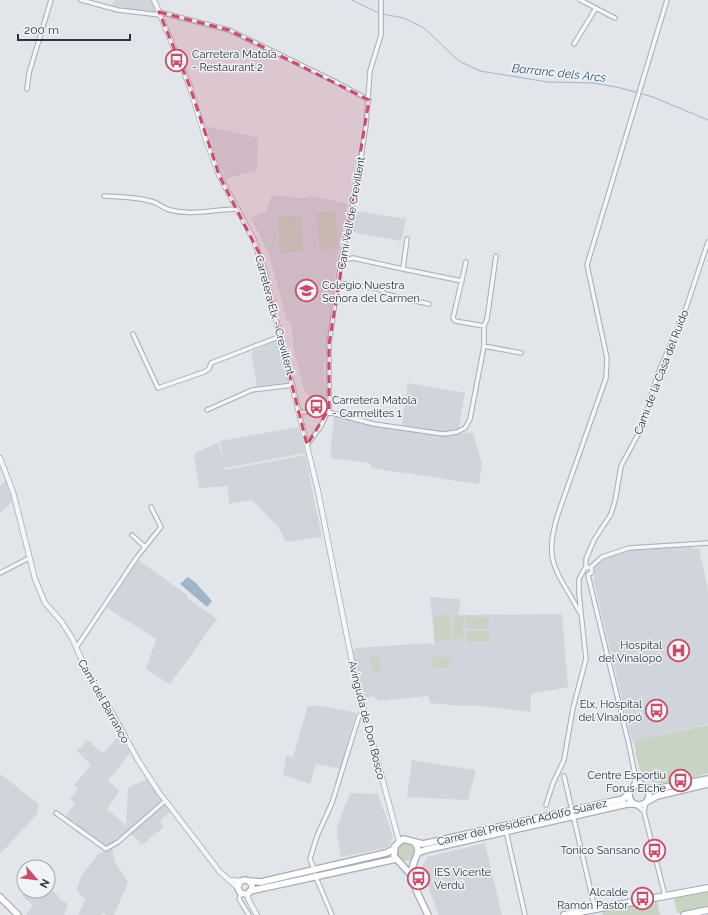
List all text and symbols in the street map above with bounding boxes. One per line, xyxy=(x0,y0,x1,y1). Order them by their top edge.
scale bar xyxy=(18,16,130,42)
text: 200 m xyxy=(24,23,59,37)
bus stop icon: Carretera Matola - Restaurant 2 xyxy=(163,47,189,73)
place label: Carretera Matola - Restaurant 2 xyxy=(192,48,277,74)
water label: Barranc dels Arcs xyxy=(511,61,607,85)
street label: Camí Vell de Crevillent xyxy=(335,155,368,271)
street label: Carretera Elx - Crevillent xyxy=(252,254,297,377)
school or university icon: Colegio Nuestra Señora del Carmen xyxy=(293,278,319,304)
place label: Colegio Nuestra Señora del Carmen xyxy=(322,279,420,305)
street label: Camí de la Casa del Ruïdo xyxy=(632,308,691,436)
bus stop icon: Carretera Matola - Carmelites 1 xyxy=(304,393,330,419)
place label: Carretera Matola - Carmelites 1 xyxy=(332,394,417,420)
hospital icon: Hospital del Vinalopó xyxy=(665,638,691,664)
place label: Hospital del Vinalopó xyxy=(598,639,662,665)
street label: Camí del Barrancó xyxy=(75,657,132,746)
street label: Avinguda de Don Bosco xyxy=(345,659,388,781)
bus stop icon: Elx, Hospital del Vinalopó xyxy=(644,697,670,723)
place label: Elx, Hospital del Vinalopó xyxy=(578,698,642,724)
bus stop icon: Centre Esportiu Forus Elche xyxy=(668,768,694,794)
place label: Centre Esportiu Forus Elche xyxy=(587,769,667,795)
street label: Carrer del President Adolfo Suárez xyxy=(436,796,609,848)
bus stop icon: Tonico Sansano xyxy=(642,837,668,863)
place label: Tonico Sansano xyxy=(560,844,640,857)
north arrow xyxy=(16,859,56,899)
bus stop icon: IES Vicente Verdú xyxy=(406,865,432,891)
place label: IES Vicente Verdú xyxy=(434,866,492,892)
text: N xyxy=(37,877,52,890)
bus stop icon: Alcalde Ramón Pastor xyxy=(630,885,656,911)
place label: Alcalde Ramón Pastor xyxy=(557,886,629,912)

